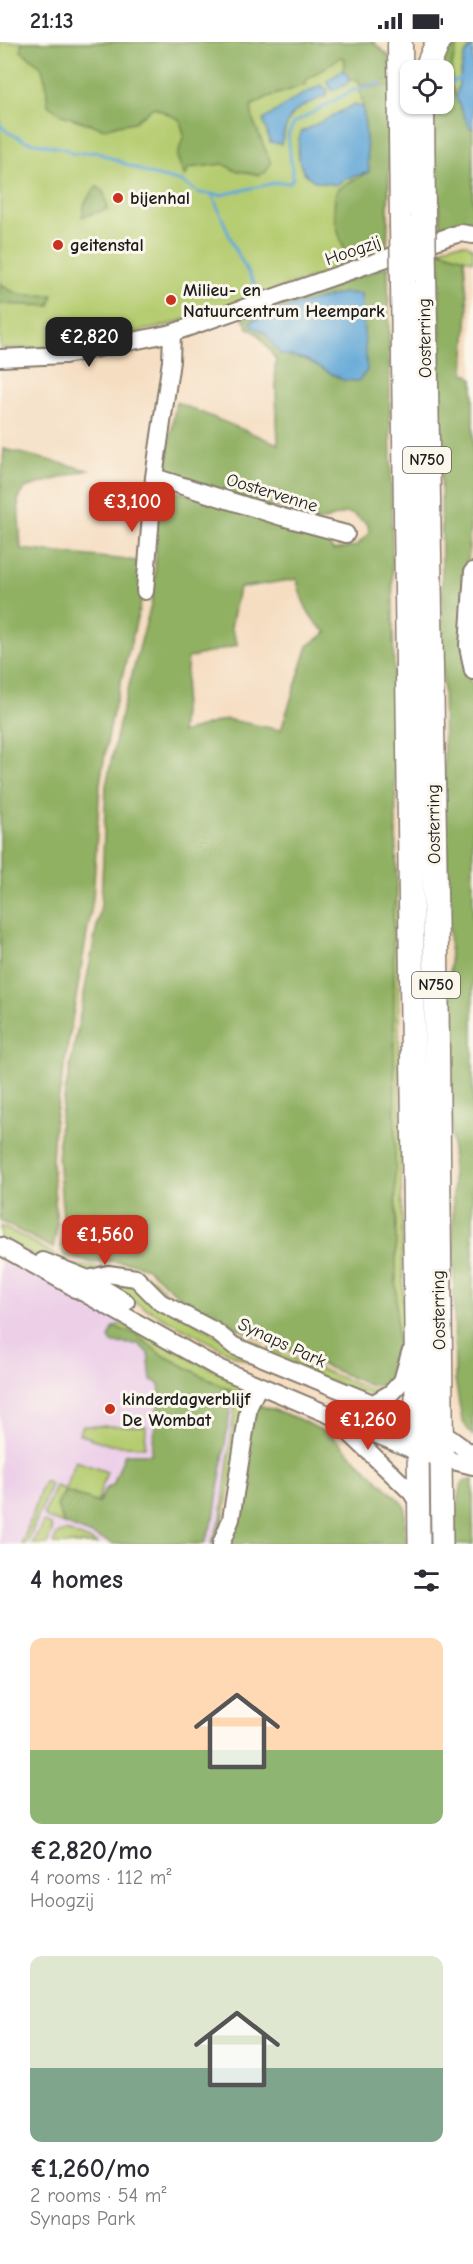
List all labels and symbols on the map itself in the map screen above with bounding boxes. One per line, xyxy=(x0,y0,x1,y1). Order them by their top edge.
place label: bijenhal xyxy=(130,188,190,209)
marker: bijenhal xyxy=(111,191,125,205)
street label: Hoogzij xyxy=(322,232,384,270)
place label: geitenstal xyxy=(70,235,144,256)
marker: geitenstal xyxy=(51,238,65,252)
place label: Milieu- en Natuurcentrum Heempark xyxy=(183,280,385,322)
marker: Milieu- en Natuurcentrum Heempark xyxy=(164,293,178,307)
street label: Oosterring xyxy=(414,298,436,378)
pin: €2,820 xyxy=(40,317,138,368)
road number: N750 xyxy=(403,447,451,473)
street label: Oostervenne xyxy=(224,469,320,517)
pin: €3,100 xyxy=(83,482,181,533)
street label: Oosterring xyxy=(423,784,445,864)
road number: N750 xyxy=(412,972,460,998)
pin: €1,560 xyxy=(56,1215,154,1266)
street label: Oosterring xyxy=(428,1270,450,1350)
street label: Synaps Park xyxy=(235,1313,330,1373)
place label: kinderdagverblijf De Wombat xyxy=(122,1389,251,1431)
pin: €1,260 xyxy=(319,1400,417,1451)
marker: kinderdagverblijf De Wombat xyxy=(103,1402,117,1416)

